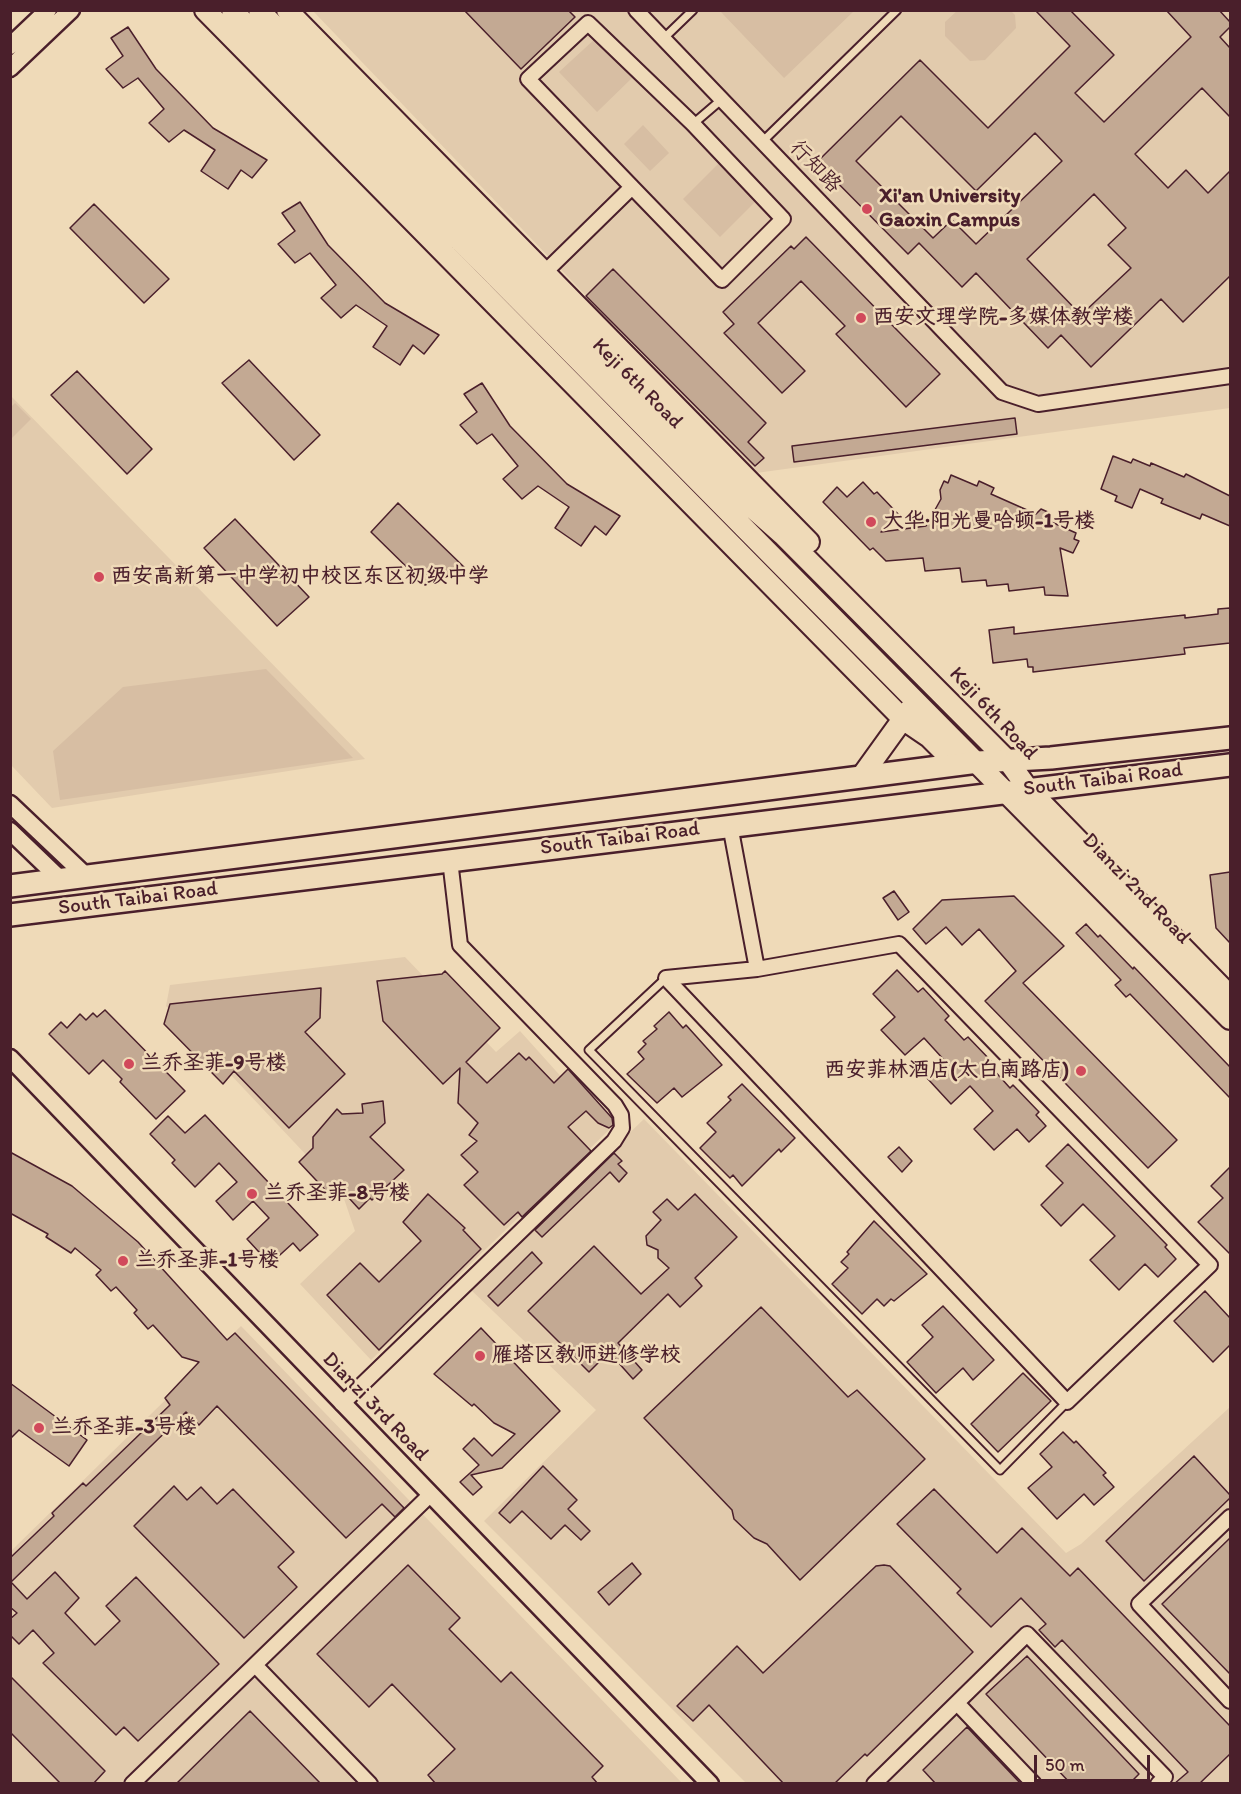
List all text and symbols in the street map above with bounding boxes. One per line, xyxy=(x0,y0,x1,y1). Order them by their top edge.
street label: 行知路 xyxy=(784,136,846,198)
place label: Xi'an University Gaoxin Campus xyxy=(879,184,1020,234)
marker: Xi'an University Gaoxin Campus xyxy=(860,202,874,216)
place label: 西安文理学院-多媒体教学楼 xyxy=(873,305,1133,331)
marker: 西安文理学院-多媒体教学楼 xyxy=(854,311,868,325)
street label: Keji 6th Road xyxy=(586,333,688,435)
place label: 大华·阳光曼哈顿-1号楼 xyxy=(883,509,1095,535)
marker: 大华·阳光曼哈顿-1号楼 xyxy=(864,515,878,529)
place label: 西安高新第一中学初中校区东区初级中学 xyxy=(111,564,489,590)
marker: 西安高新第一中学初中校区东区初级中学 xyxy=(92,570,106,584)
street label: Keji 6th Road xyxy=(943,662,1043,766)
street label: South Taibai Road xyxy=(1022,758,1184,802)
street label: South Taibai Road xyxy=(539,817,701,861)
street label: Dianzi 2nd Road xyxy=(1077,828,1195,950)
street label: South Taibai Road xyxy=(57,877,219,921)
place label: 兰乔圣菲-9号楼 xyxy=(141,1051,286,1077)
marker: 兰乔圣菲-9号楼 xyxy=(122,1057,136,1071)
place label: 西安菲林酒店(太白南路店) xyxy=(824,1058,1069,1084)
marker: 西安菲林酒店(太白南路店) xyxy=(1074,1064,1088,1078)
place label: 兰乔圣菲-8号楼 xyxy=(264,1181,410,1207)
marker: 兰乔圣菲-8号楼 xyxy=(245,1187,259,1201)
place label: 兰乔圣菲-1号楼 xyxy=(135,1248,279,1274)
marker: 兰乔圣菲-1号楼 xyxy=(116,1254,130,1268)
place label: 雁塔区教师进修学校 xyxy=(492,1343,681,1369)
street label: Dianzi 3rd Road xyxy=(317,1347,433,1467)
marker: 雁塔区教师进修学校 xyxy=(473,1349,487,1363)
place label: 兰乔圣菲-3号楼 xyxy=(51,1415,197,1441)
marker: 兰乔圣菲-3号楼 xyxy=(32,1421,46,1435)
scale bar xyxy=(1037,1743,1152,1781)
text: 50 m xyxy=(1045,1754,1085,1776)

